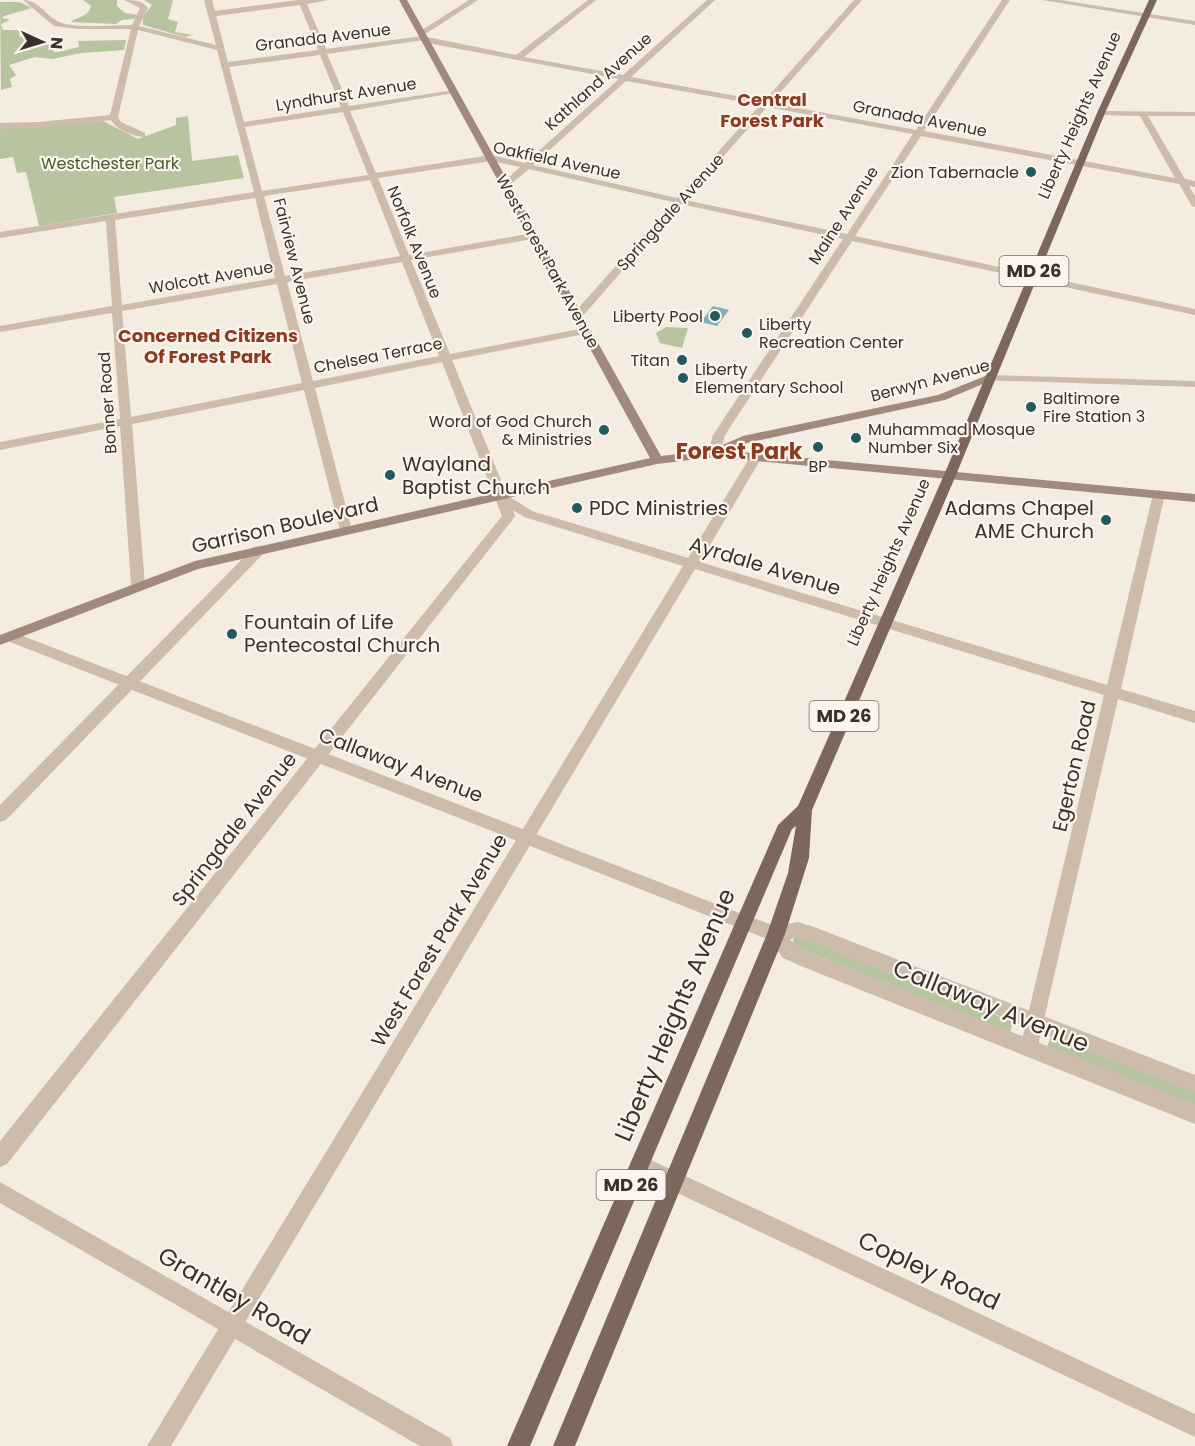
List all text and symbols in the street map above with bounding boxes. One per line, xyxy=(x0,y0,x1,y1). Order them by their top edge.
north arrow xyxy=(12,12,72,72)
street label: Granada Avenue xyxy=(254,18,392,57)
street label: Kathland Avenue xyxy=(540,27,657,136)
street label: Liberty Heights Avenue xyxy=(1032,28,1127,203)
text: N xyxy=(45,36,68,50)
street label: Lyndhurst Avenue xyxy=(274,72,418,117)
district label: Central Forest Park xyxy=(720,87,825,133)
street label: Granada Avenue xyxy=(851,94,989,143)
street label: Oakfield Avenue xyxy=(491,136,623,185)
street label: Springdale Avenue xyxy=(611,148,729,276)
park label: Westchester Park xyxy=(41,152,180,175)
place label: Zion Tabernacle xyxy=(891,161,1019,184)
street label: Maine Avenue xyxy=(803,162,884,269)
marker: Zion Tabernacle xyxy=(1024,165,1038,179)
street label: West Forest Park Avenue xyxy=(490,170,605,352)
street label: Norfolk Avenue xyxy=(381,182,448,302)
street label: Fairview Avenue xyxy=(268,196,321,327)
street label: Wolcott Avenue xyxy=(147,255,275,300)
road number: MD 26 xyxy=(1000,256,1068,286)
place label: Liberty Pool xyxy=(613,305,703,328)
marker: Liberty Pool xyxy=(708,309,722,323)
place label: Liberty Recreation Center xyxy=(759,313,904,354)
district label: Concerned Citizens Of Forest Park xyxy=(118,323,298,369)
marker: Liberty Recreation Center xyxy=(740,326,754,340)
street label: Chelsea Terrace xyxy=(312,332,445,379)
place label: Titan xyxy=(631,349,670,372)
street label: Bonner Road xyxy=(92,351,123,455)
marker: Titan xyxy=(675,353,689,367)
street label: Berwyn Avenue xyxy=(868,354,992,407)
place label: Liberty Elementary School xyxy=(695,358,843,399)
marker: Liberty Elementary School xyxy=(676,371,690,385)
place label: Baltimore Fire Station 3 xyxy=(1043,387,1145,428)
marker: Baltimore Fire Station 3 xyxy=(1024,400,1038,414)
place label: Word of God Church & Ministries xyxy=(429,410,592,451)
place label: Muhammad Mosque Number Six xyxy=(868,418,1035,459)
marker: Word of God Church & Ministries xyxy=(597,423,611,437)
marker: Muhammad Mosque Number Six xyxy=(849,431,863,445)
district label: Forest Park xyxy=(676,436,803,467)
marker: BP xyxy=(811,440,825,454)
place label: Wayland Baptist Church xyxy=(402,450,550,501)
place label: BP xyxy=(808,455,828,478)
marker: Wayland Baptist Church xyxy=(383,468,397,482)
street label: Liberty Heights Avenue xyxy=(841,475,936,650)
street label: Garrison Boulevard xyxy=(189,490,381,560)
place label: PDC Ministries xyxy=(589,494,728,522)
place label: Adams Chapel AME Church xyxy=(945,494,1094,545)
marker: PDC Ministries xyxy=(570,501,584,515)
marker: Adams Chapel AME Church xyxy=(1099,513,1113,527)
street label: Ayrdale Avenue xyxy=(686,530,844,602)
place label: Fountain of Life Pentecostal Church xyxy=(244,608,440,659)
marker: Fountain of Life Pentecostal Church xyxy=(225,627,239,641)
street label: Egerton Road xyxy=(1045,698,1103,834)
road number: MD 26 xyxy=(810,701,878,731)
street label: Callaway Avenue xyxy=(315,721,487,809)
street label: Springdale Avenue xyxy=(165,746,303,912)
street label: West Forest Park Avenue xyxy=(364,828,514,1052)
street label: Liberty Heights Avenue xyxy=(606,883,743,1146)
street label: Callaway Avenue xyxy=(888,951,1094,1060)
road number: MD 26 xyxy=(596,1170,666,1200)
street label: Copley Road xyxy=(853,1223,1006,1318)
street label: Grantley Road xyxy=(152,1239,317,1353)

